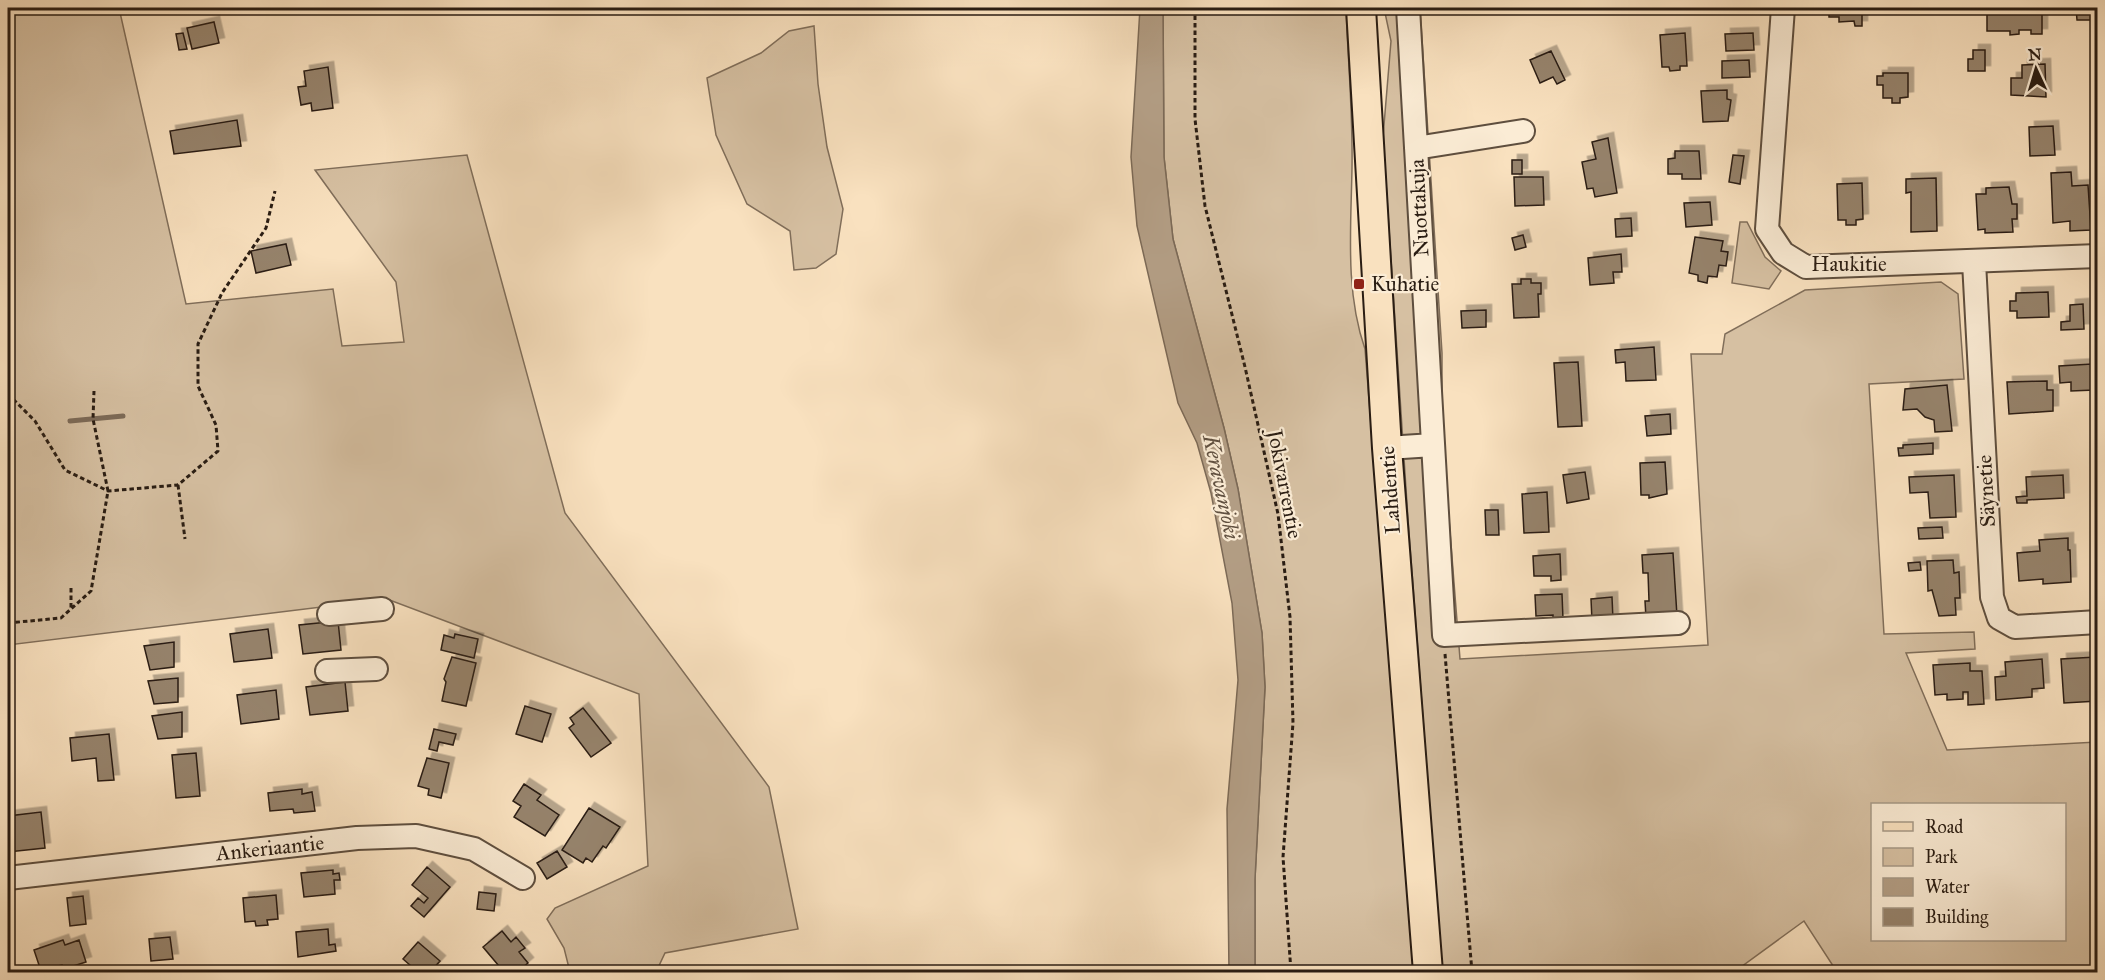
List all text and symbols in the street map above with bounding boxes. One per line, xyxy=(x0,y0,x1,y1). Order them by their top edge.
north arrow xyxy=(2006,39,2066,99)
text: N xyxy=(2028,45,2043,64)
street label: Nuottakuja xyxy=(1403,158,1435,258)
street label: Haukitie xyxy=(1811,251,1887,277)
place label: Kuhatie xyxy=(1371,271,1439,297)
marker: Kuhatie xyxy=(1352,277,1366,291)
street label: Jokivarrentie xyxy=(1261,425,1308,541)
water label: Keravanjoki xyxy=(1197,431,1246,543)
street label: Lahdentie xyxy=(1374,445,1406,535)
street label: Säynetie xyxy=(1971,454,2001,528)
legend xyxy=(1871,803,2066,941)
text: Road xyxy=(1925,816,1963,838)
street label: Ankeriaantie xyxy=(214,829,325,867)
text: Park xyxy=(1925,846,1958,868)
text: Water xyxy=(1925,876,1970,898)
text: Building xyxy=(1925,906,1989,929)

